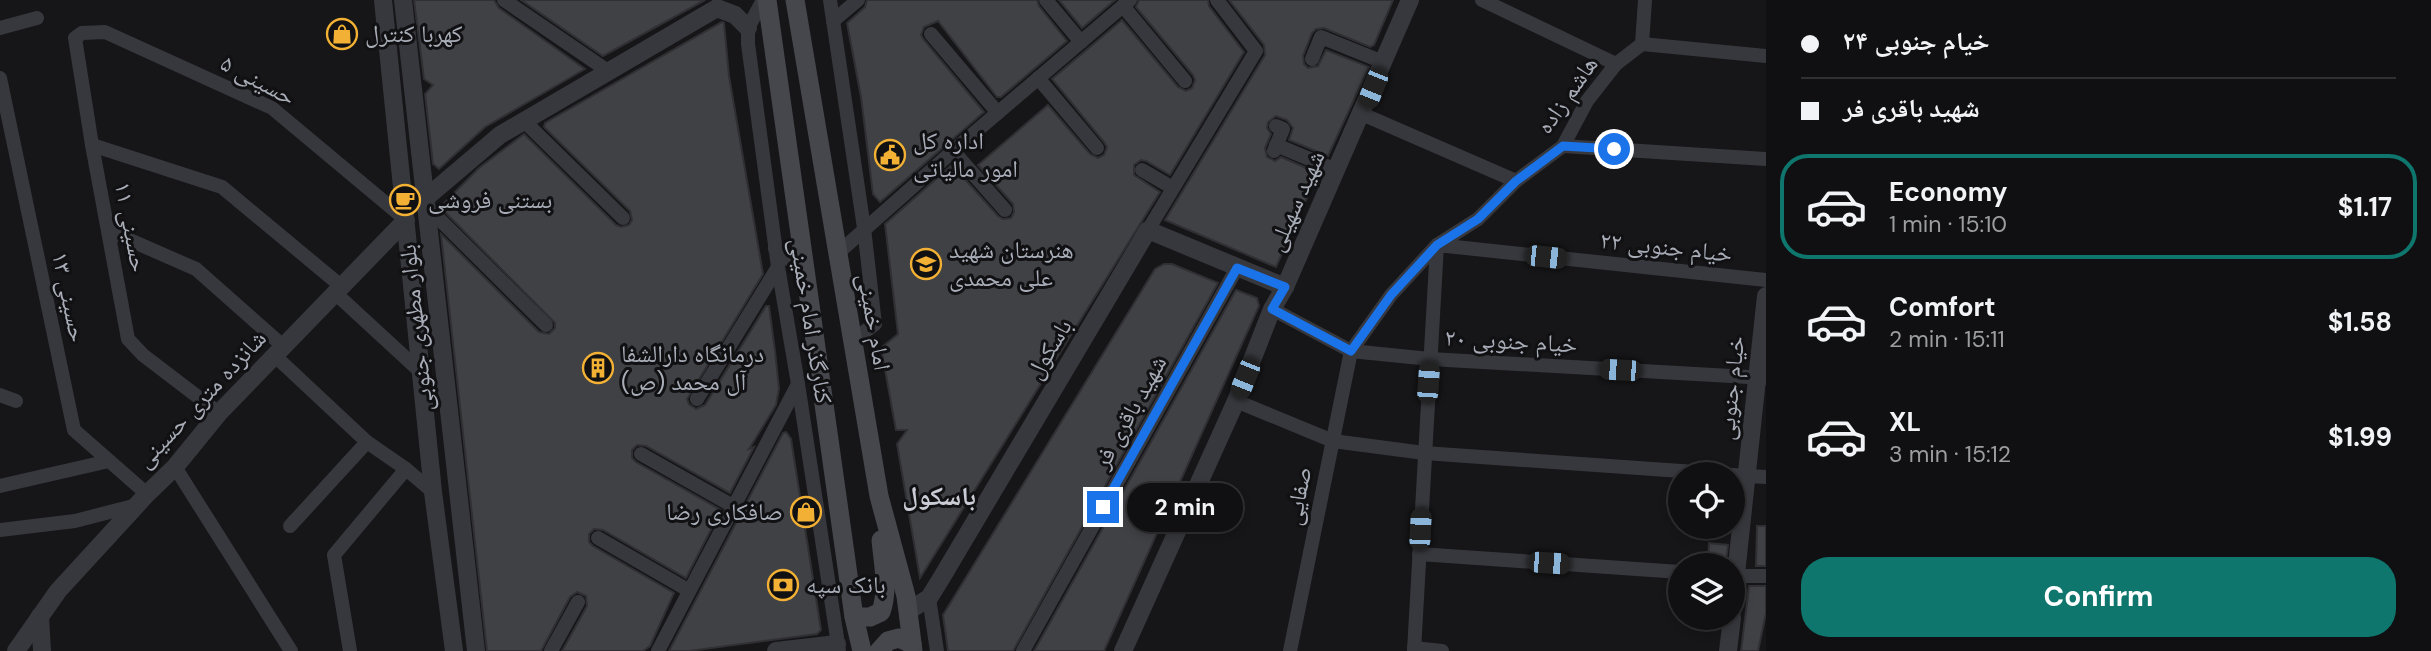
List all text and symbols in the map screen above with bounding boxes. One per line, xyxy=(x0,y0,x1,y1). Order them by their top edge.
shop icon: کهربا کنترل xyxy=(325,17,359,51)
place label: کهربا کنترل xyxy=(365,18,462,49)
text: خیام جنوبی ۲۴ xyxy=(1843,24,1990,58)
street label: حسینی ۵ xyxy=(215,47,301,112)
street label: هاشم زاده xyxy=(1529,50,1605,140)
car xyxy=(1356,65,1391,111)
text: شهید باقری فر xyxy=(1843,91,1980,125)
place label: اداره کل امور مالیاتی xyxy=(913,125,1018,184)
route start xyxy=(1598,133,1630,165)
public building icon: اداره کل امور مالیاتی xyxy=(873,138,907,172)
street label: شهید سهیلی xyxy=(1260,145,1332,256)
icon: car xyxy=(1805,175,1868,238)
text: Economy xyxy=(1889,175,2007,209)
street label: حسینی ۱۱ xyxy=(108,179,155,275)
cafe icon: بستنی فروشی xyxy=(388,183,422,217)
place label: بستنی فروشی xyxy=(428,184,552,215)
text: $1.17 xyxy=(2338,190,2392,224)
text: 1 min · 15:10 xyxy=(1889,209,2007,239)
street label: خیام جنوبی ۲۲ xyxy=(1598,224,1734,270)
place label: هنرستان شهید علی محمدی xyxy=(949,234,1074,293)
street label: کنارگذر امام خمینی xyxy=(782,236,840,406)
street label: بلوار مطهری جنوبی xyxy=(391,243,440,413)
car xyxy=(1525,244,1568,270)
school or university icon: هنرستان شهید علی محمدی xyxy=(909,247,943,281)
street label: حسینی ۱۳ xyxy=(45,249,94,345)
street label: امام خمینی xyxy=(850,271,898,373)
icon: car xyxy=(1805,290,1868,353)
text: Comfort xyxy=(1889,290,1995,324)
text: $1.58 xyxy=(2328,305,2392,339)
street label: باسکول xyxy=(1019,313,1079,385)
street label: خیام جنوبی ۲۰ xyxy=(1444,322,1578,360)
street label: شانزده متری حسینی xyxy=(129,323,273,474)
text: 2 min · 15:11 xyxy=(1889,324,2005,354)
street label: خیام جنوبی xyxy=(1710,334,1752,442)
place label: درمانگاه دارالشفا آل محمد (ص) xyxy=(621,338,764,397)
street label: شهید باقری فر xyxy=(1085,350,1173,475)
building icon: درمانگاه دارالشفا آل محمد (ص) xyxy=(581,351,615,385)
car xyxy=(1228,355,1263,401)
car xyxy=(1599,358,1642,382)
car xyxy=(1417,360,1440,404)
icon: car xyxy=(1805,405,1868,468)
text: XL xyxy=(1889,405,1921,439)
text: $1.99 xyxy=(2328,420,2392,454)
text: 3 min · 15:12 xyxy=(1889,439,2011,469)
map controls xyxy=(1668,462,1745,630)
button: locate xyxy=(1668,462,1745,539)
street label: صفایی xyxy=(1277,464,1318,528)
district label: باسکول xyxy=(902,479,976,513)
callout: 2 min xyxy=(1128,482,1243,532)
route end xyxy=(1087,491,1119,523)
text: 2 min xyxy=(1155,492,1215,522)
shop icon: صافکاری رضا xyxy=(789,495,823,529)
place label: صافکاری رضا xyxy=(666,496,783,527)
car xyxy=(1409,507,1432,551)
car xyxy=(1528,551,1571,575)
button: layers xyxy=(1668,553,1745,630)
button: Confirm xyxy=(1801,557,2396,637)
bank icon: بانک سپه xyxy=(766,568,800,602)
place label: بانک سپه xyxy=(806,569,886,600)

